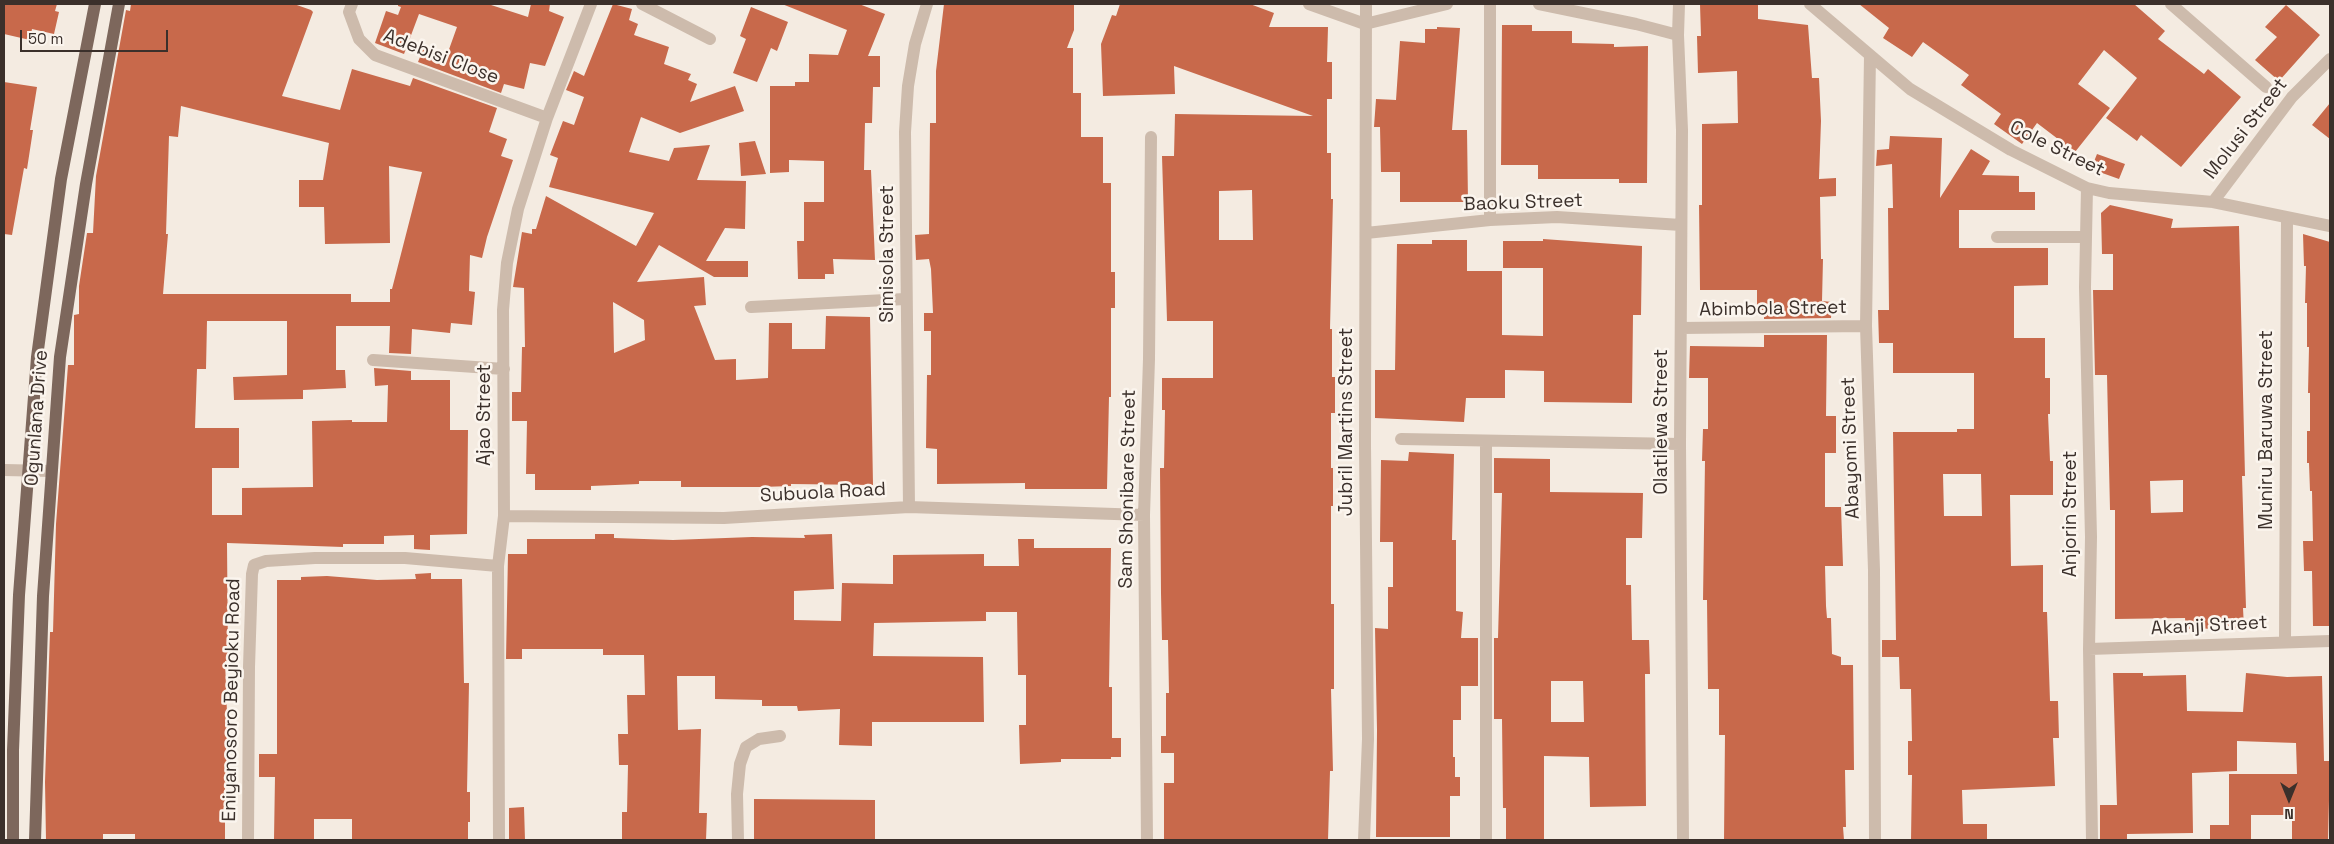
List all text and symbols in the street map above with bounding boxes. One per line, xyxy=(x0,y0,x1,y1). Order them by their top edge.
scale bar xyxy=(22,20,170,52)
street label: Adebisi Close xyxy=(380,25,502,89)
text: 50 m xyxy=(28,29,63,48)
street label: Molusi Street xyxy=(2199,74,2293,184)
street label: Cole Street xyxy=(2006,116,2108,182)
street label: Simisola Street xyxy=(877,185,899,323)
street label: Baoku Street xyxy=(1463,190,1583,216)
street label: Abimbola Street xyxy=(1699,296,1847,322)
street label: Jubril Martins Street xyxy=(1336,328,1358,516)
street label: Muniru Baruwa Street xyxy=(2256,330,2278,530)
street label: Ogunlana Drive xyxy=(21,349,53,487)
street label: Olatilewa Street xyxy=(1651,349,1673,495)
street label: Ajao Street xyxy=(474,364,496,466)
street label: Abayomi Street xyxy=(1837,377,1865,519)
street label: Sam Shonibare Street xyxy=(1115,389,1141,589)
street label: Anjorin Street xyxy=(2060,451,2082,577)
street label: Subuola Road xyxy=(760,478,886,508)
street label: Eniyanosoro Beyioku Road xyxy=(218,578,246,822)
street label: Akanji Street xyxy=(2150,612,2268,640)
north arrow xyxy=(2264,774,2314,824)
text: N xyxy=(2284,805,2294,823)

